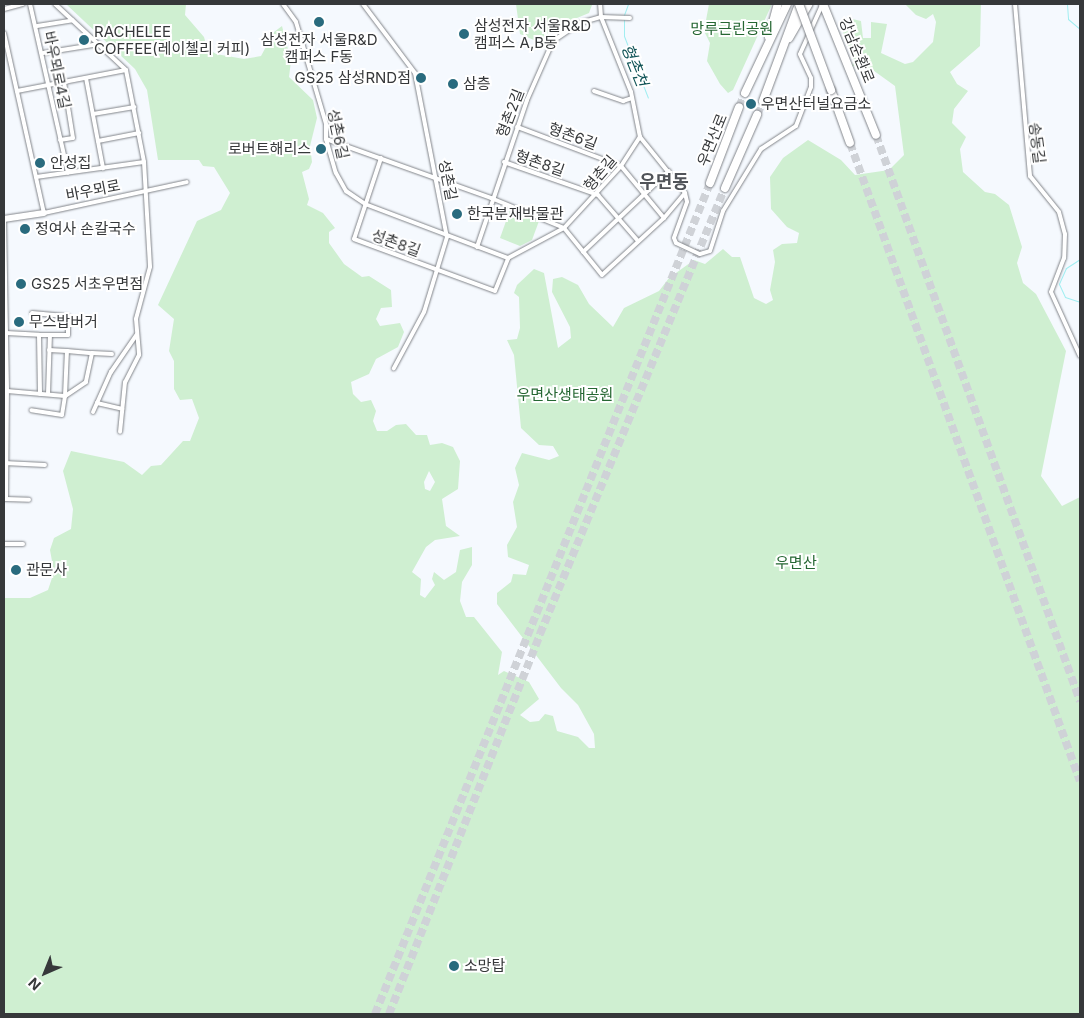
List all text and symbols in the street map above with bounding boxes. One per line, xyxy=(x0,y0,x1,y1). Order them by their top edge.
street label: 강남순환로 xyxy=(836,15,878,85)
marker: 삼성전자 서울R&D 캠퍼스 F동 xyxy=(313,16,325,28)
place label: 삼성전자 서울R&D 캠퍼스 A,B동 xyxy=(474,16,591,51)
park label: 망루근린공원 xyxy=(691,20,773,38)
place label: RACHELEE COFFEE(레이첼리 커피) xyxy=(94,22,250,57)
marker: 삼성전자 서울R&D 캠퍼스 A,B동 xyxy=(458,28,470,40)
street label: 바우뫼로4길 xyxy=(40,30,74,110)
place label: 삼성전자 서울R&D 캠퍼스 F동 xyxy=(260,30,378,65)
marker: RACHELEE COFFEE(레이첼리 커피) xyxy=(78,34,90,46)
water label: 형촌천 xyxy=(618,41,652,89)
place label: GS25 삼성RND점 xyxy=(295,69,411,87)
marker: GS25 삼성RND점 xyxy=(415,72,427,84)
place label: 삼층 xyxy=(463,75,491,93)
marker: 삼층 xyxy=(447,78,459,90)
street label: 형촌2길 xyxy=(493,86,527,140)
place label: 우면산터널요금소 xyxy=(761,95,871,113)
marker: 우면산터널요금소 xyxy=(745,98,757,110)
street label: 성촌6길 xyxy=(324,107,352,161)
street label: 우면산로 xyxy=(693,111,731,169)
street label: 형촌6길 xyxy=(546,119,600,153)
street label: 송동길 xyxy=(1026,121,1048,165)
place label: 로버트해리스 xyxy=(228,140,311,158)
marker: 로버트해리스 xyxy=(315,143,327,155)
street label: 형촌8길 xyxy=(513,146,567,180)
street label: 형촌길 xyxy=(580,151,620,195)
place label: 안성집 xyxy=(50,154,91,172)
marker: 안성집 xyxy=(34,157,46,169)
street label: 성촌길 xyxy=(435,158,461,202)
district label: 우면동 xyxy=(639,171,689,193)
street label: 바우뫼로 xyxy=(64,176,122,204)
place label: 한국분재박물관 xyxy=(467,205,564,223)
marker: 한국분재박물관 xyxy=(451,208,463,220)
place label: 정여사 손칼국수 xyxy=(35,220,136,238)
marker: 정여사 손칼국수 xyxy=(19,223,31,235)
street label: 성촌8길 xyxy=(369,226,423,260)
place label: GS25 서초우면점 xyxy=(31,275,143,293)
marker: GS25 서초우면점 xyxy=(15,278,27,290)
place label: 무스밥버거 xyxy=(29,313,98,331)
marker: 무스밥버거 xyxy=(13,316,25,328)
park label: 우면산생태공원 xyxy=(517,386,613,404)
park label: 우면산 xyxy=(775,554,817,572)
place label: 관문사 xyxy=(26,561,67,579)
marker: 관문사 xyxy=(10,564,22,576)
north arrow xyxy=(20,948,70,998)
place label: 소망탑 xyxy=(464,957,505,975)
marker: 소망탑 xyxy=(448,960,460,972)
text: N xyxy=(24,974,44,994)

